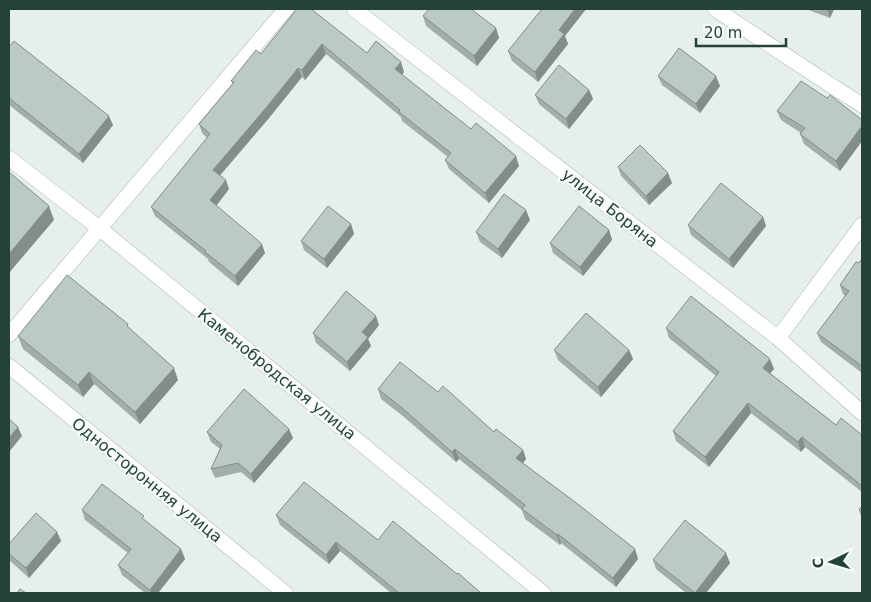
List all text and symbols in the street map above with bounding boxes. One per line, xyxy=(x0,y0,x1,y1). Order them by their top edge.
scale bar xyxy=(696,15,786,47)
text: 20 m xyxy=(704,24,742,42)
street label: улица Боряна xyxy=(558,165,662,251)
street label: Каменобродская улица xyxy=(194,304,360,444)
street label: Односторонняя улица xyxy=(68,414,226,546)
north arrow xyxy=(806,537,856,587)
text: С xyxy=(810,557,826,569)

